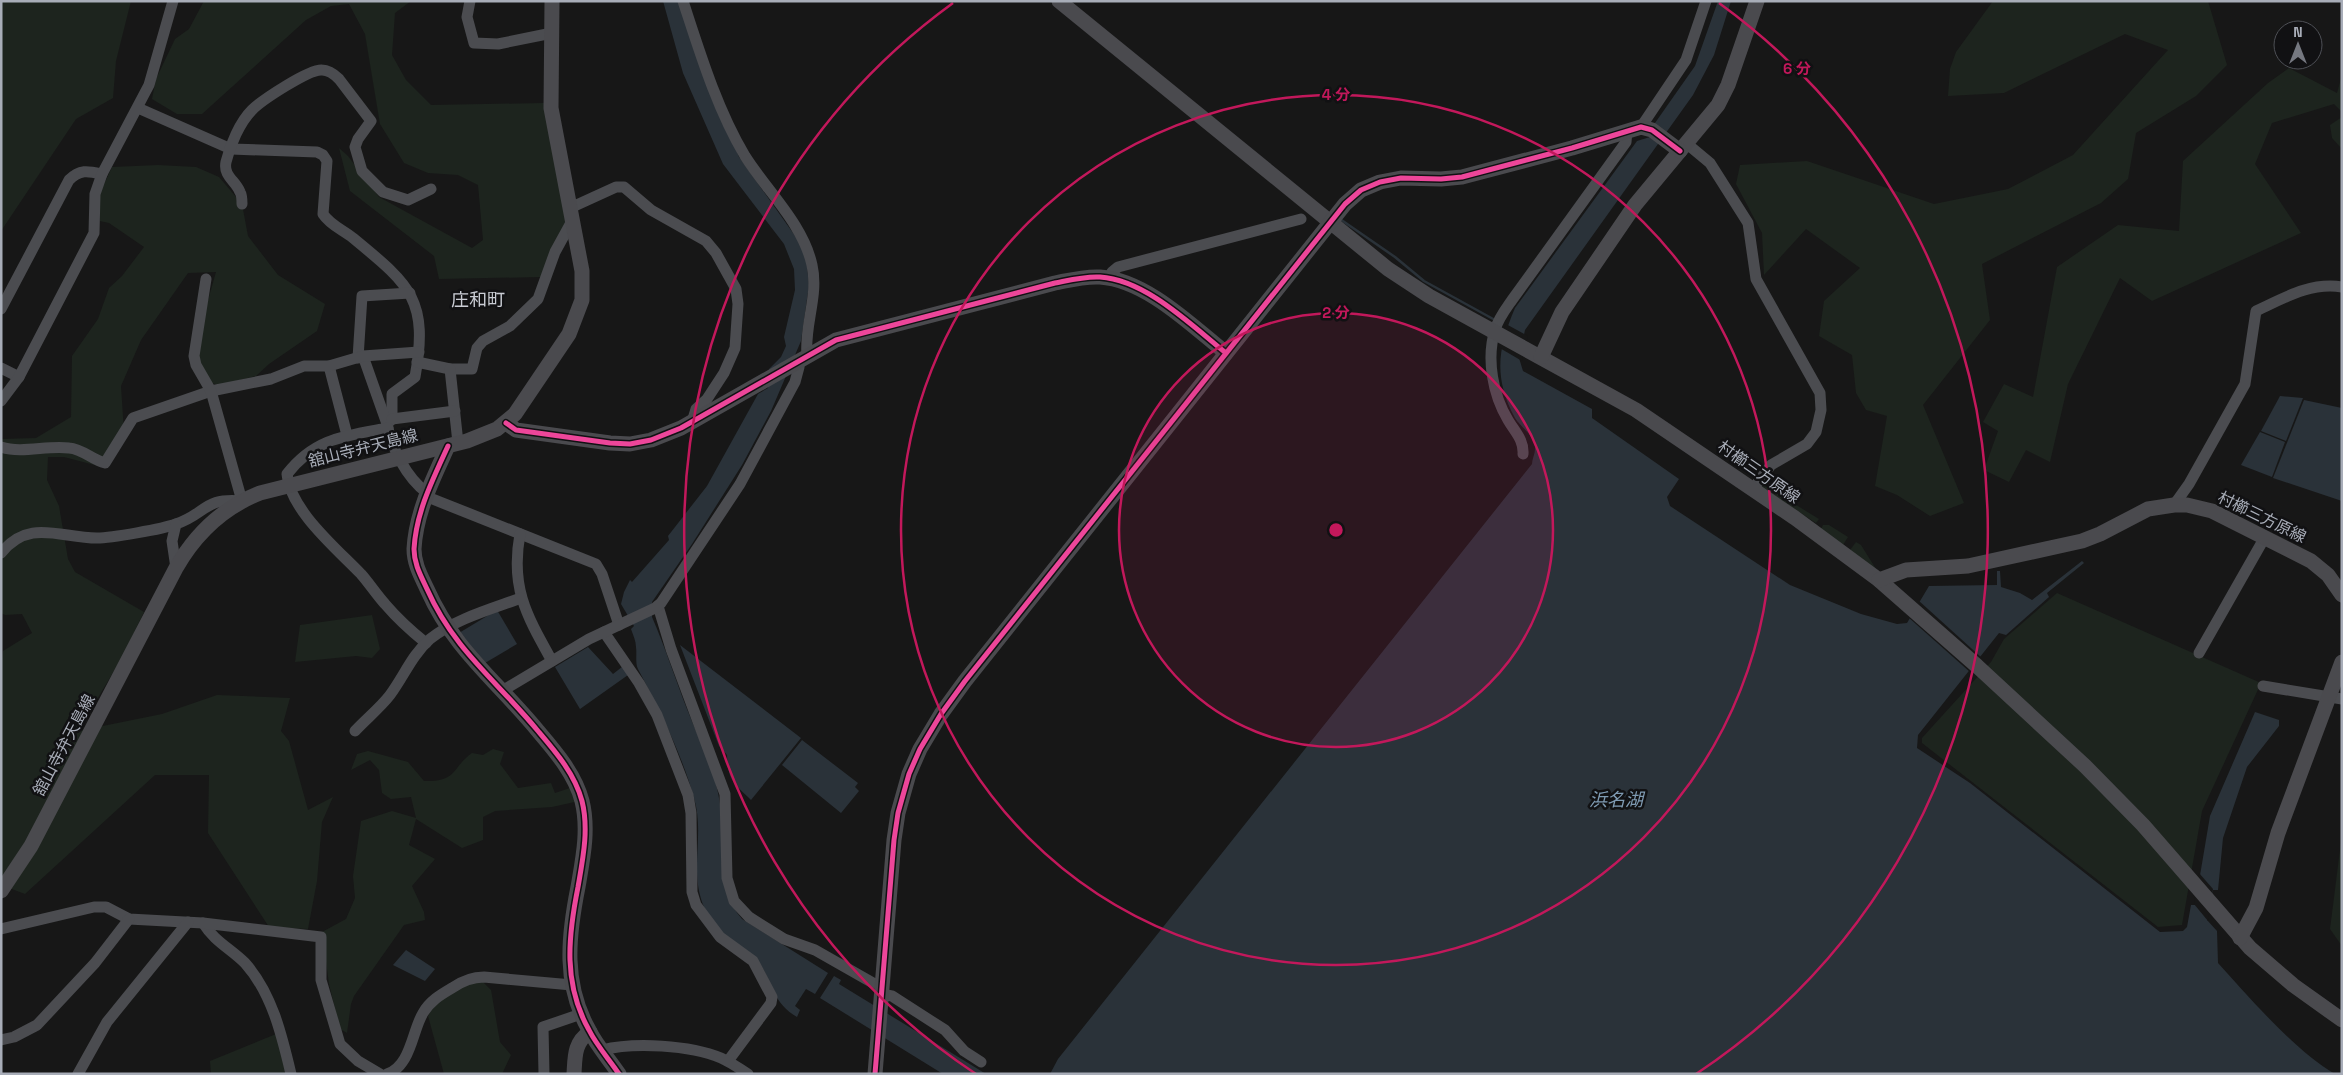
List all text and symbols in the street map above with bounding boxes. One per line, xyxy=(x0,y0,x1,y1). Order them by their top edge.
north arrow xyxy=(2273,20,2323,70)
text: N xyxy=(2293,23,2303,41)
text: 6 分 xyxy=(1783,59,1811,78)
text: 4 分 xyxy=(1322,85,1350,104)
district label: 庄和町 xyxy=(451,288,505,311)
text: 2 分 xyxy=(1322,303,1350,322)
street label: 舘山寺弁天島線 xyxy=(306,424,420,472)
street label: 村櫛三方原線 xyxy=(1714,436,1804,508)
street label: 村櫛三方原線 xyxy=(2214,487,2310,547)
centre of rings xyxy=(1327,521,1345,539)
street label: 舘山寺弁天島線 xyxy=(28,691,100,799)
water label: 浜名湖 xyxy=(1589,788,1646,811)

